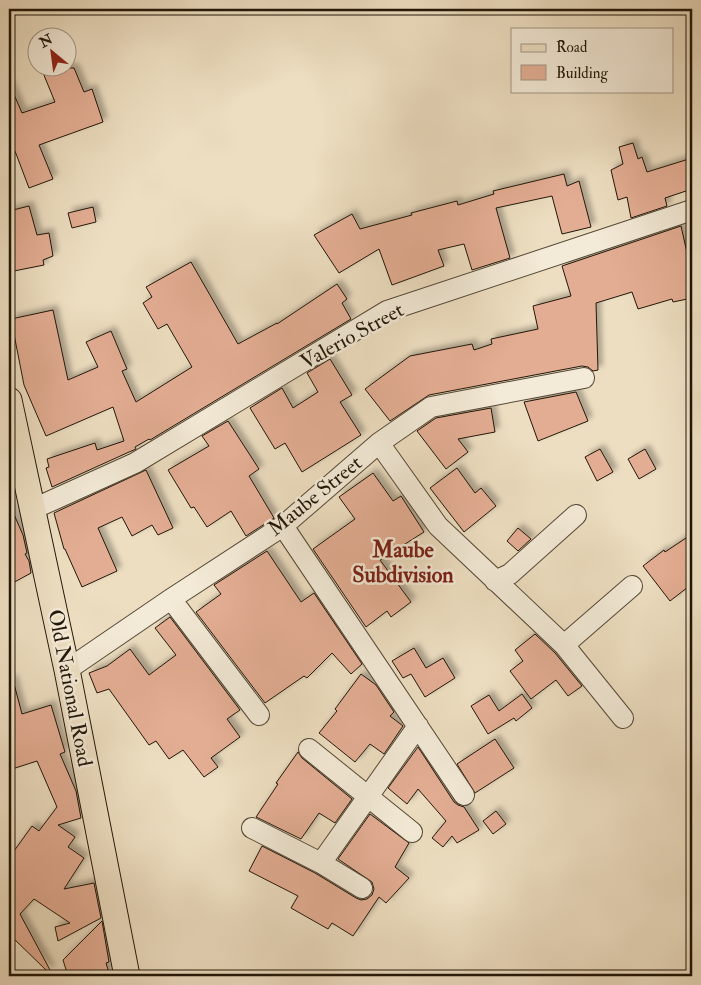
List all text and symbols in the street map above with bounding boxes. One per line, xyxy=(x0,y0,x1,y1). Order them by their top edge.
north arrow xyxy=(28,28,78,78)
legend xyxy=(511,28,674,92)
text: N xyxy=(35,30,56,52)
text: Road xyxy=(556,38,588,57)
text: Building xyxy=(556,64,608,83)
street label: Valerio Street xyxy=(295,296,409,376)
street label: Maube Street xyxy=(262,450,368,542)
district label: Maube Subdivision xyxy=(352,536,454,589)
street label: Old National Road xyxy=(42,607,99,770)

